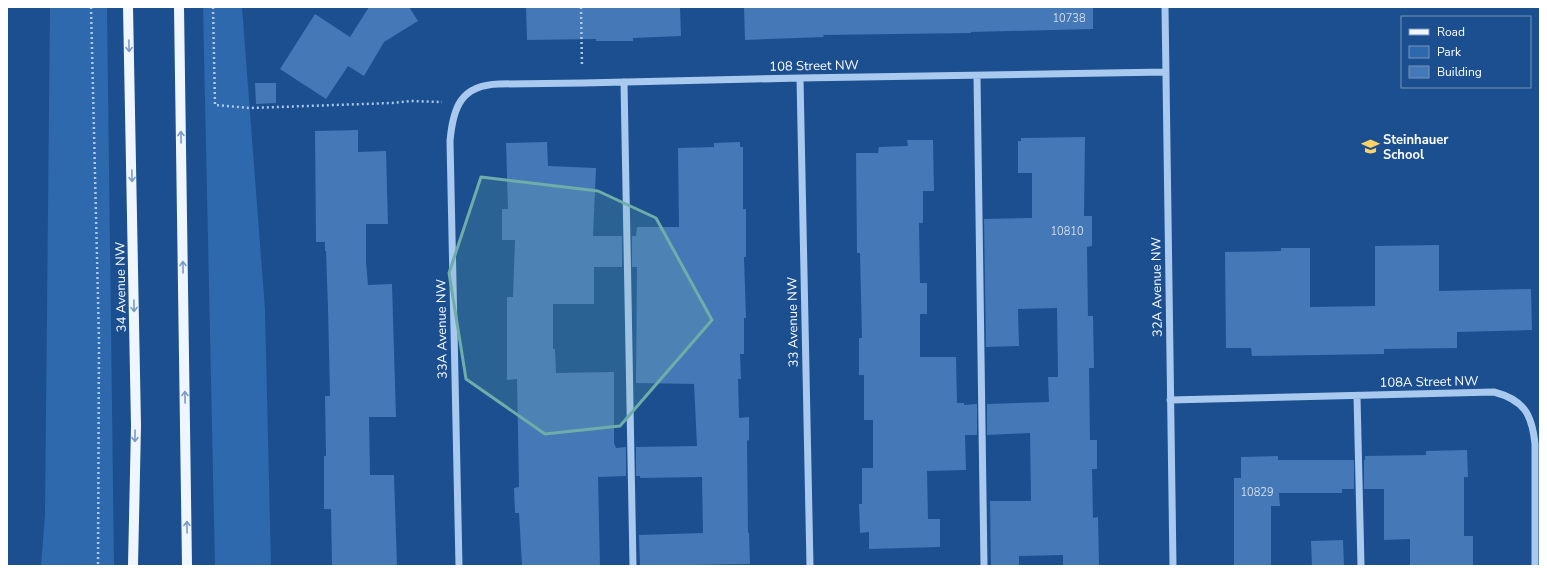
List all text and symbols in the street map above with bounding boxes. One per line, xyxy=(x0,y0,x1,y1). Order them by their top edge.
house number: 10738 xyxy=(1053,11,1086,26)
legend xyxy=(1401,16,1531,88)
text: Road xyxy=(1437,24,1465,40)
one-way arrow xyxy=(125,39,133,52)
text: Park xyxy=(1437,44,1462,60)
street label: 108 Street NW xyxy=(769,56,859,76)
text: Building xyxy=(1437,64,1482,80)
one-way arrow xyxy=(177,131,185,144)
place label: Steinhauer School xyxy=(1383,131,1449,164)
school or university icon: Steinhauer School xyxy=(1360,137,1380,157)
one-way arrow xyxy=(128,169,135,182)
house number: 10810 xyxy=(1051,224,1084,239)
street label: 32A Avenue NW xyxy=(1147,237,1167,337)
street label: 34 Avenue NW xyxy=(111,242,131,332)
one-way arrow xyxy=(179,261,187,274)
street label: 33 Avenue NW xyxy=(783,277,803,367)
street label: 33A Avenue NW xyxy=(432,279,452,379)
one-way arrow xyxy=(131,299,138,312)
street label: 108A Street NW xyxy=(1379,372,1479,392)
one-way arrow xyxy=(181,391,189,404)
one-way arrow xyxy=(132,429,139,442)
house number: 10829 xyxy=(1241,485,1274,500)
one-way arrow xyxy=(183,521,191,534)

